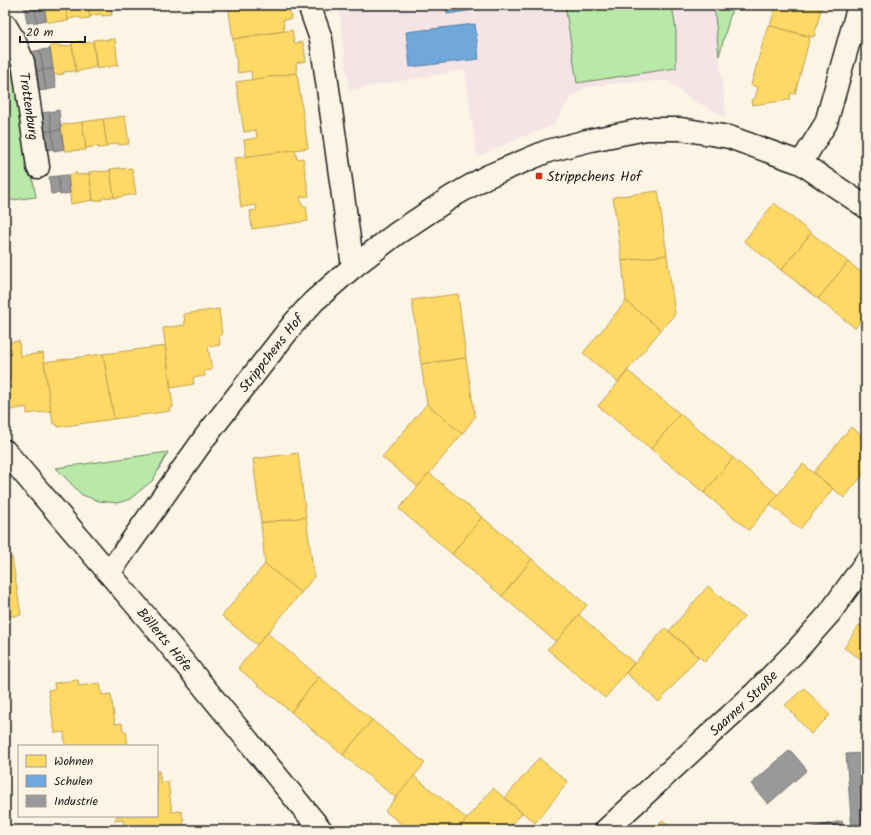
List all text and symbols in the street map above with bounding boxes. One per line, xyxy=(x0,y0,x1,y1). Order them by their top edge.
scale bar xyxy=(20,18,85,44)
text: 20 m xyxy=(26,23,54,42)
street label: Trottenburg xyxy=(13,71,44,142)
place label: Strippchens Hof xyxy=(547,166,643,188)
marker: Strippchens Hof xyxy=(534,171,544,181)
street label: Strippchens Hof xyxy=(234,308,310,398)
street label: Böllerts Höfe xyxy=(131,603,198,677)
street label: Saarner Straße xyxy=(705,665,784,742)
legend xyxy=(18,745,158,817)
text: Wohnen xyxy=(54,752,93,771)
text: Schulen xyxy=(54,772,93,791)
text: Industrie xyxy=(54,792,98,811)

